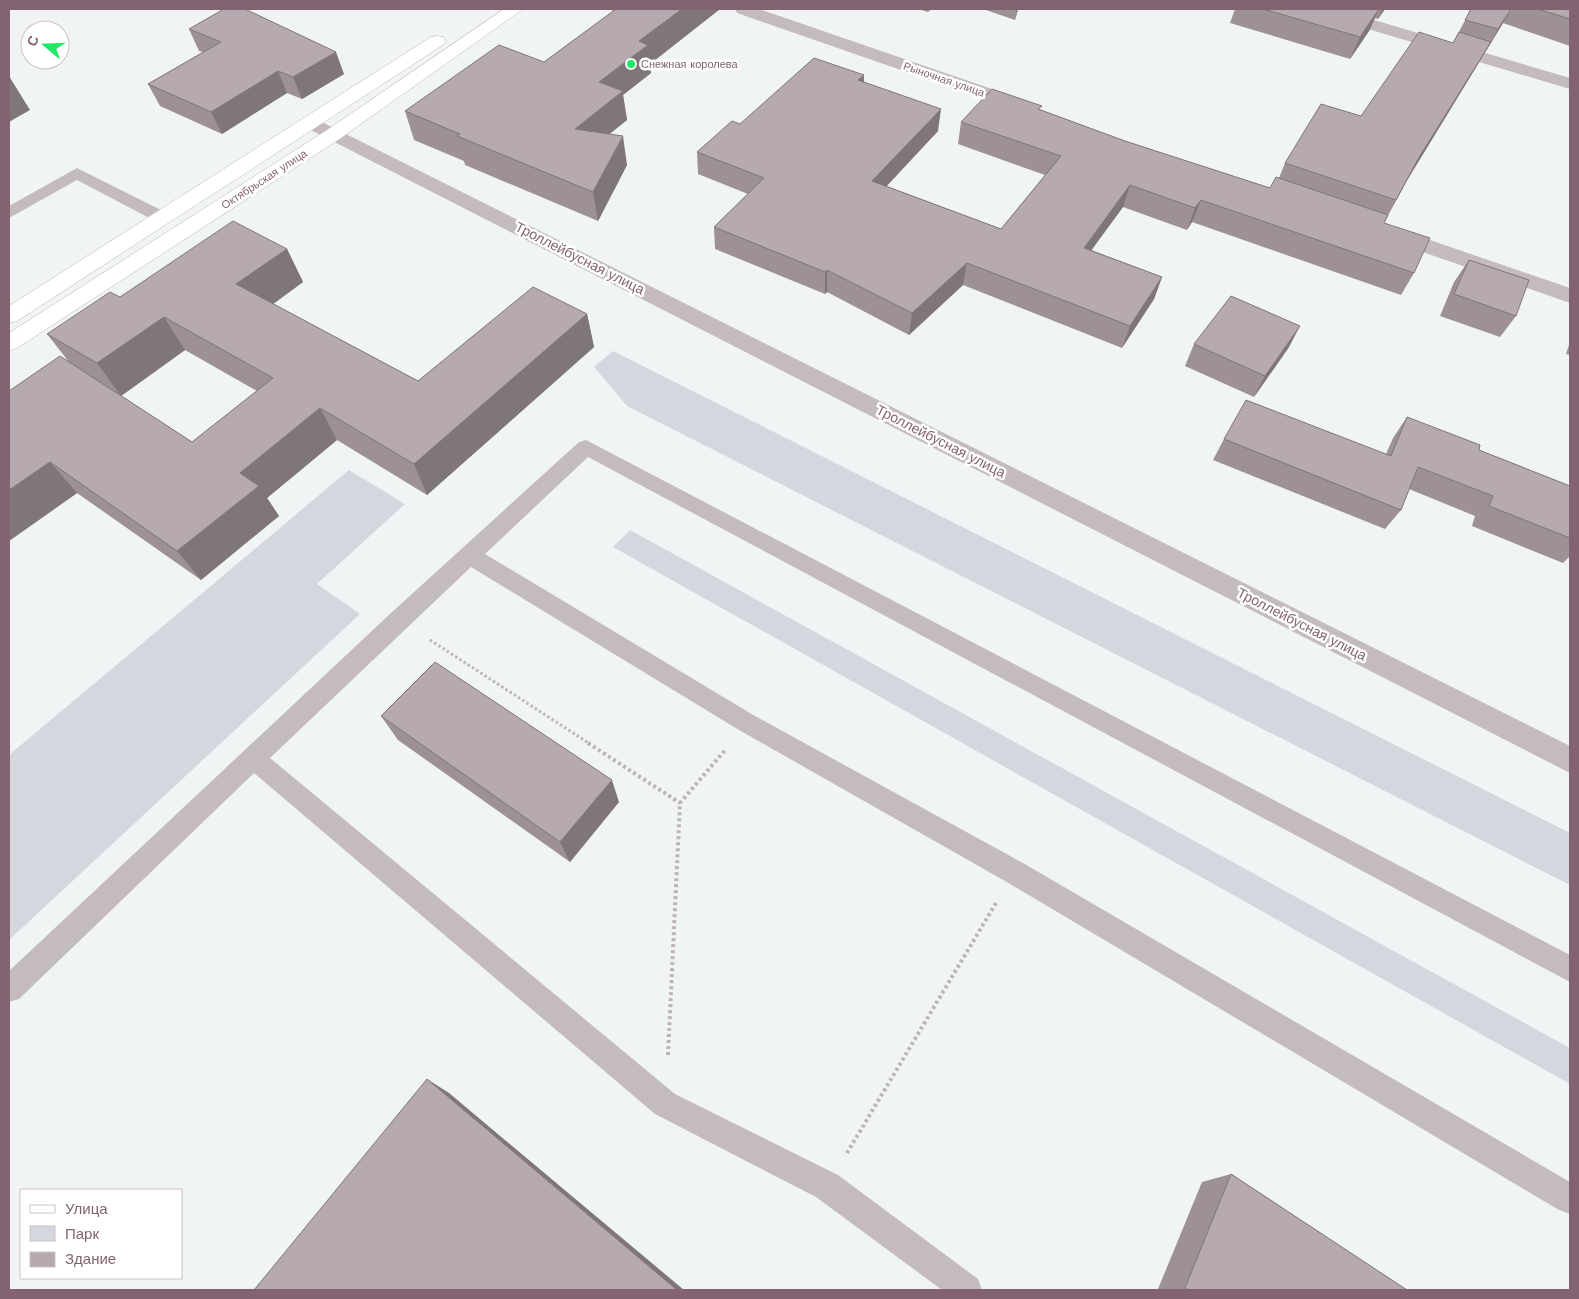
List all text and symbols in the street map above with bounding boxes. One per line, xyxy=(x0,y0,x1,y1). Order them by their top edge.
north arrow xyxy=(20,20,70,70)
text: С xyxy=(23,33,42,48)
marker: Снежная королева xyxy=(625,58,637,70)
place label: Снежная королева xyxy=(641,58,739,71)
street label: Рыночная улица xyxy=(901,59,987,100)
street label: Октябрьская улица xyxy=(219,146,310,212)
street label: Троллейбусная улица xyxy=(513,218,647,298)
street label: Троллейбусная улица xyxy=(874,401,1008,481)
street label: Троллейбусная улица xyxy=(1235,584,1369,664)
legend xyxy=(20,1189,182,1279)
text: Улица xyxy=(65,1200,108,1218)
text: Парк xyxy=(65,1225,99,1243)
text: Здание xyxy=(65,1250,116,1268)

